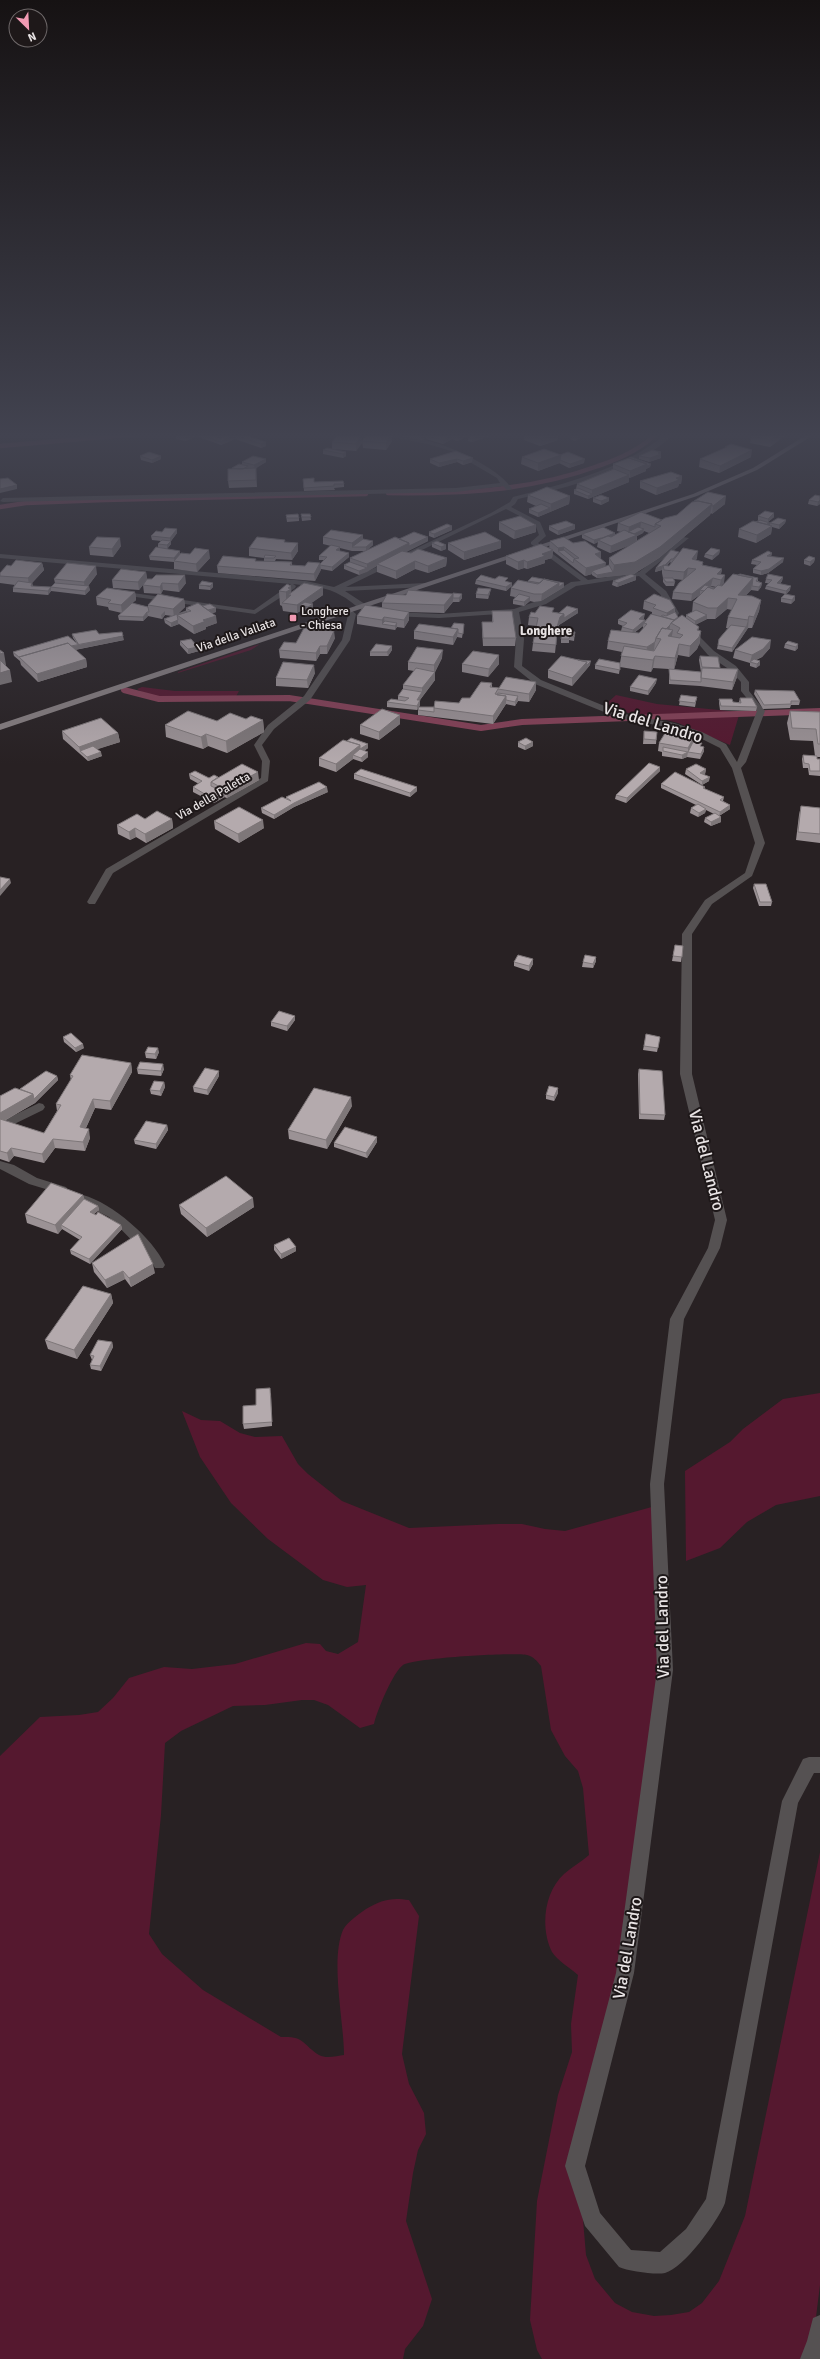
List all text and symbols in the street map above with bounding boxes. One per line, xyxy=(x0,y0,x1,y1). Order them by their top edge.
north arrow xyxy=(8,8,48,48)
text: N xyxy=(26,29,38,44)
place label: Longhere - Chiesa xyxy=(301,604,349,633)
marker: Longhere - Chiesa xyxy=(288,613,298,623)
street label: Via della Vallata xyxy=(195,615,278,656)
district label: Longhere xyxy=(520,623,573,639)
street label: Via del Landro xyxy=(600,697,705,748)
street label: Via della Paletta xyxy=(173,769,253,824)
street label: Via del Landro xyxy=(684,1107,729,1213)
street label: Via del Landro xyxy=(651,1575,674,1679)
street label: Via del Landro xyxy=(608,1895,647,2001)

